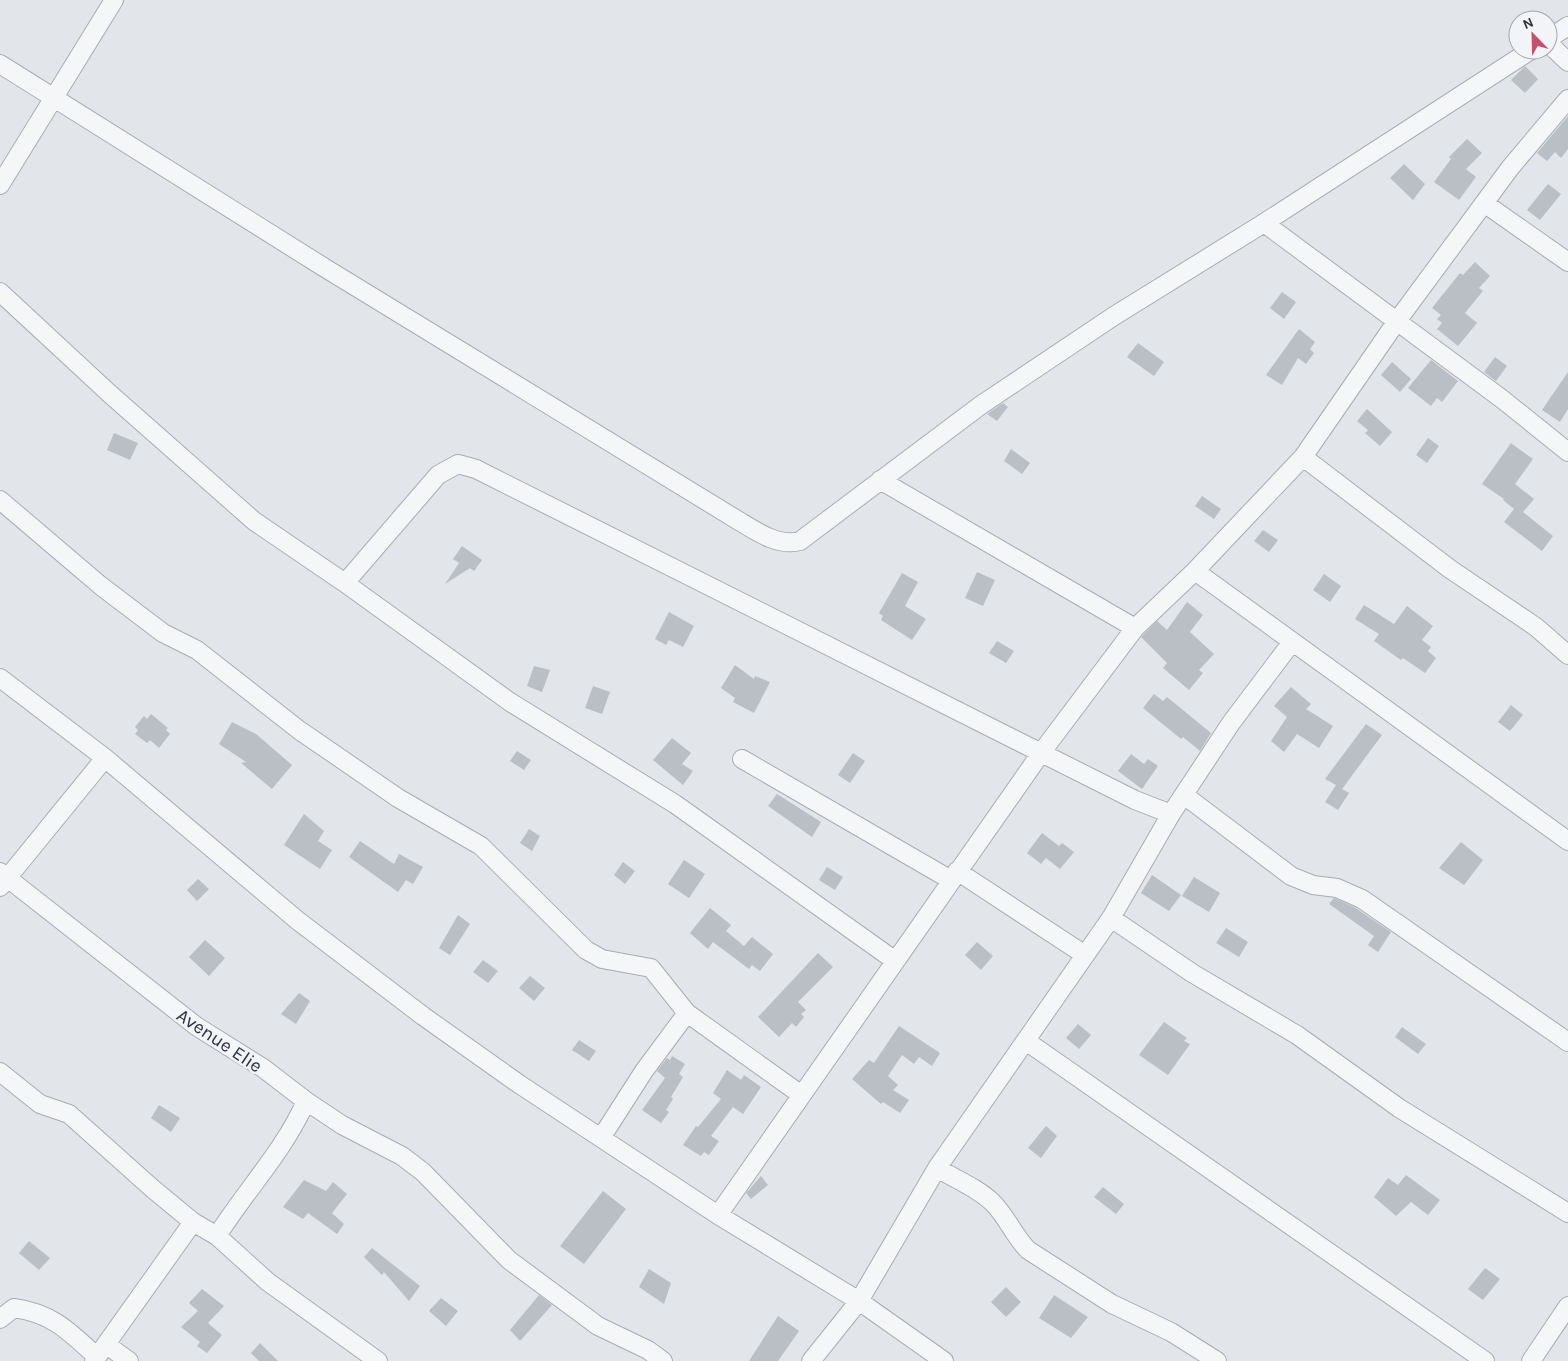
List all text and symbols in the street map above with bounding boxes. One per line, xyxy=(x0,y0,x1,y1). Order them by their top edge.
north arrow xyxy=(1508,10,1558,60)
text: N xyxy=(1520,14,1536,33)
street label: Avenue Elie xyxy=(172,1004,266,1077)

